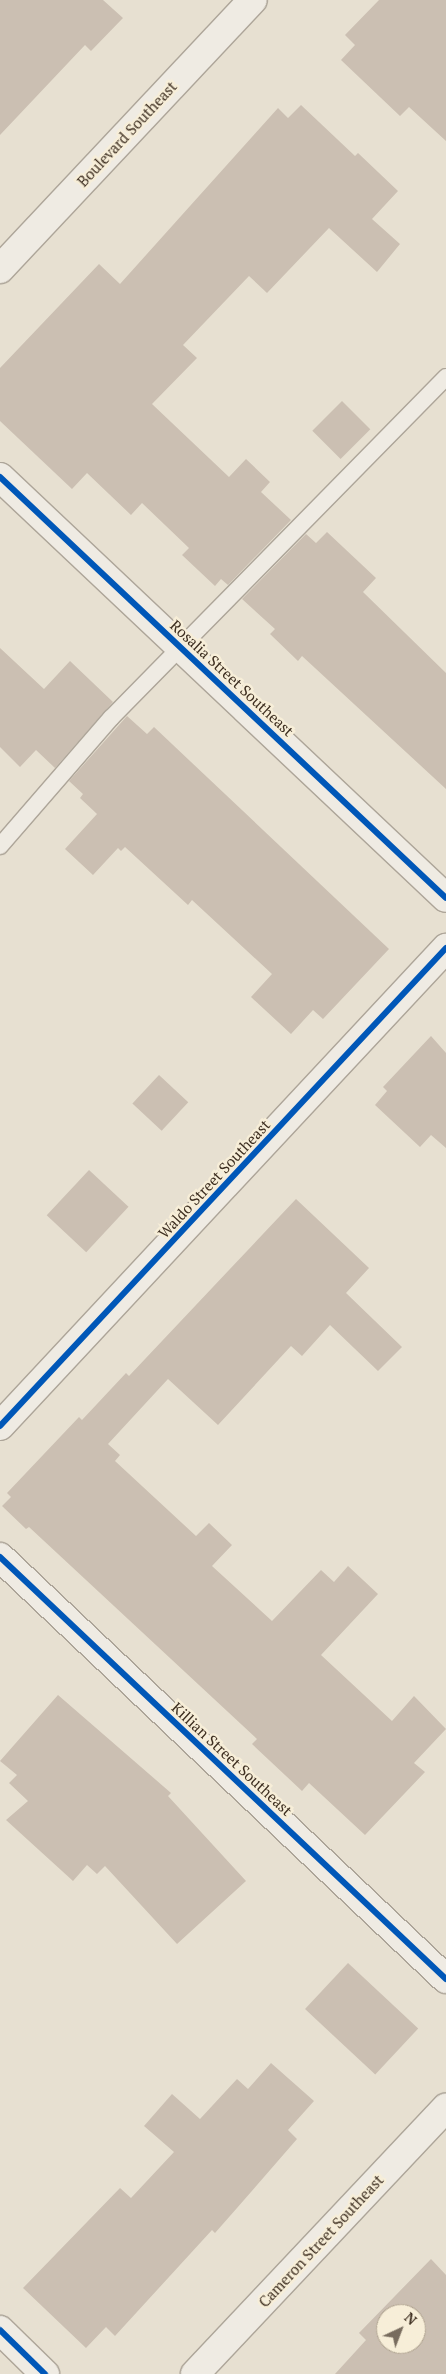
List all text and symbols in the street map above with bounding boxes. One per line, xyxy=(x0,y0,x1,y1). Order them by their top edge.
street label: Boulevard Southeast xyxy=(74,78,180,190)
street label: Rosalia Street Southeast xyxy=(167,616,297,740)
street label: Waldo Street Southeast xyxy=(154,1116,274,1242)
street label: Killian Street Southeast xyxy=(168,1699,296,1819)
street label: Cameron Street Southeast xyxy=(255,2171,387,2311)
north arrow xyxy=(376,2304,426,2354)
text: N xyxy=(401,2308,421,2329)

